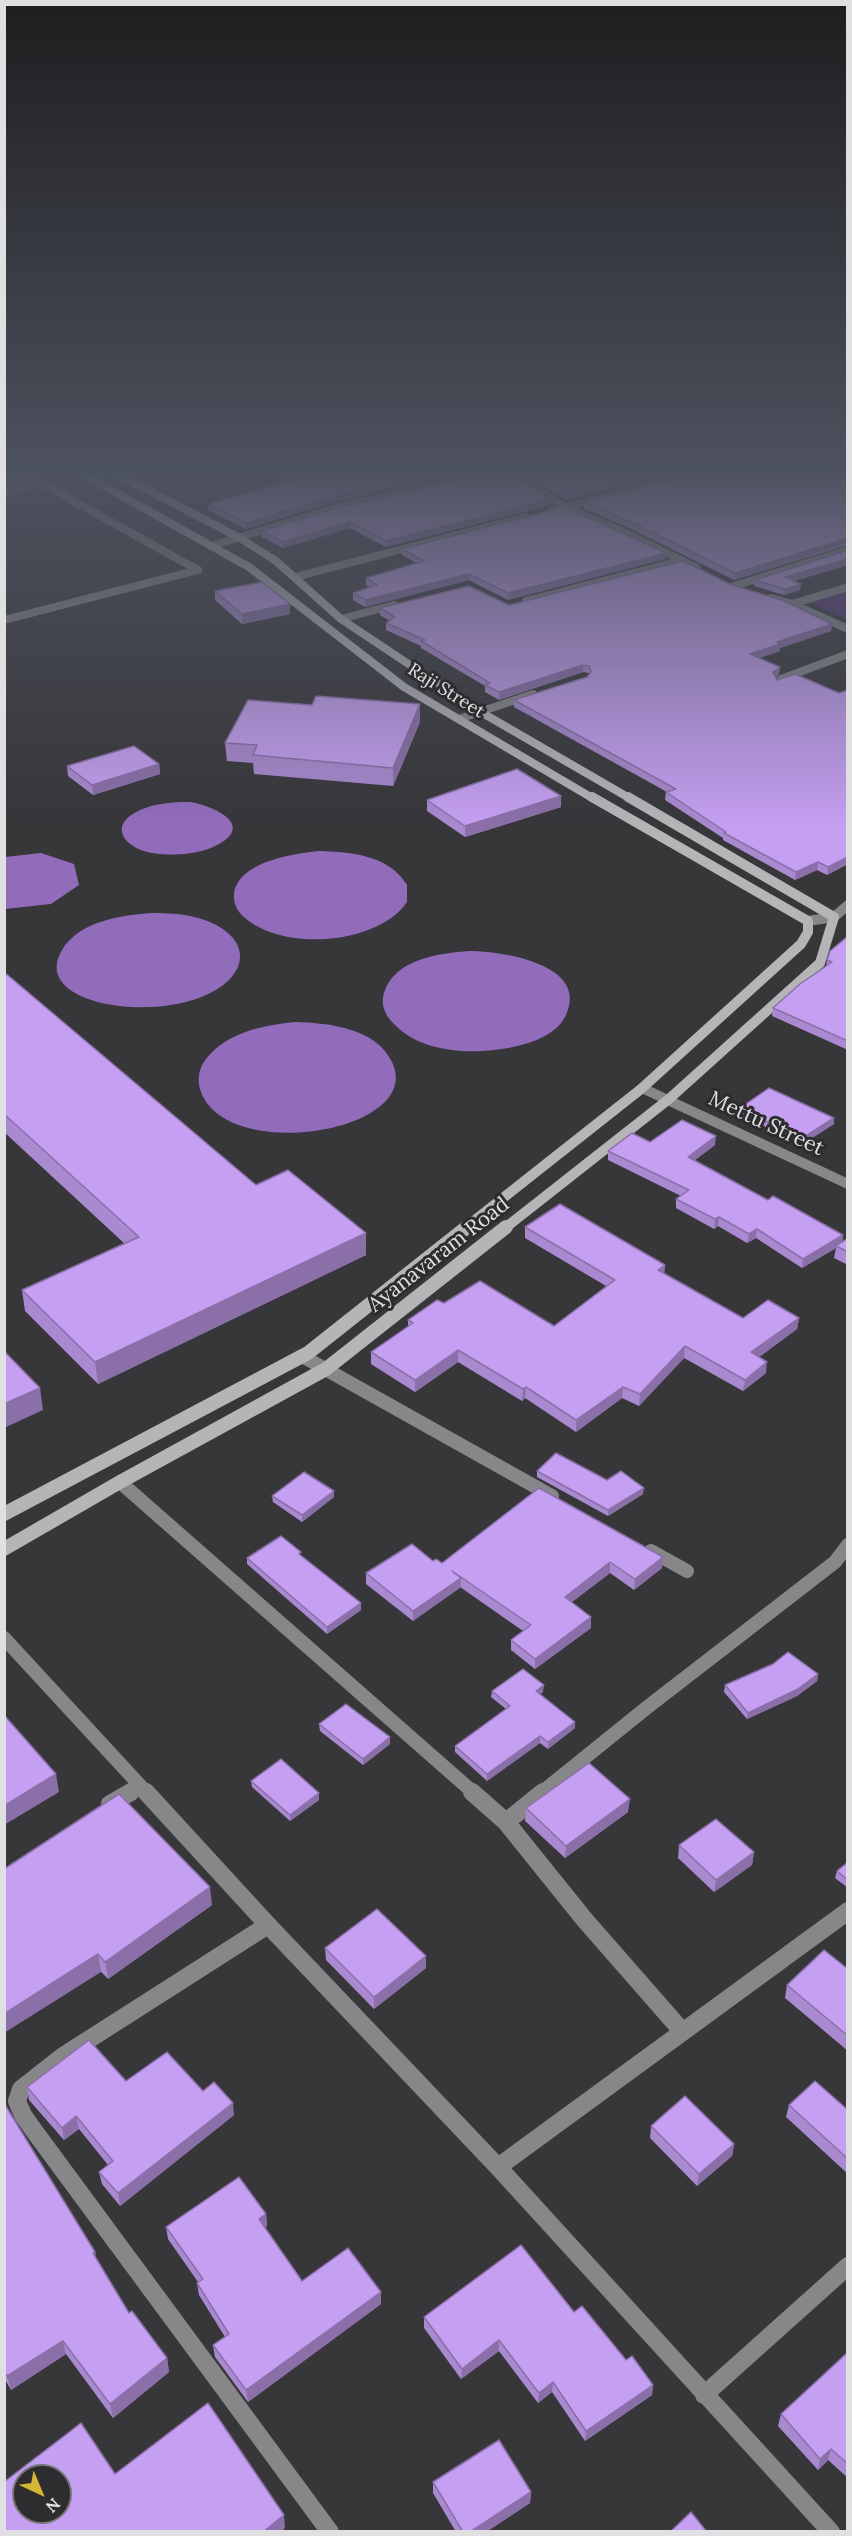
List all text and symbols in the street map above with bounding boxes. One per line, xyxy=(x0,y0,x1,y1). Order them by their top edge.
street label: Raji Street xyxy=(404,659,488,723)
street label: Mettu Street xyxy=(704,1086,828,1162)
street label: Ayanavaram Road xyxy=(363,1192,515,1318)
north arrow xyxy=(12,2464,72,2524)
text: N xyxy=(42,2494,65,2517)

